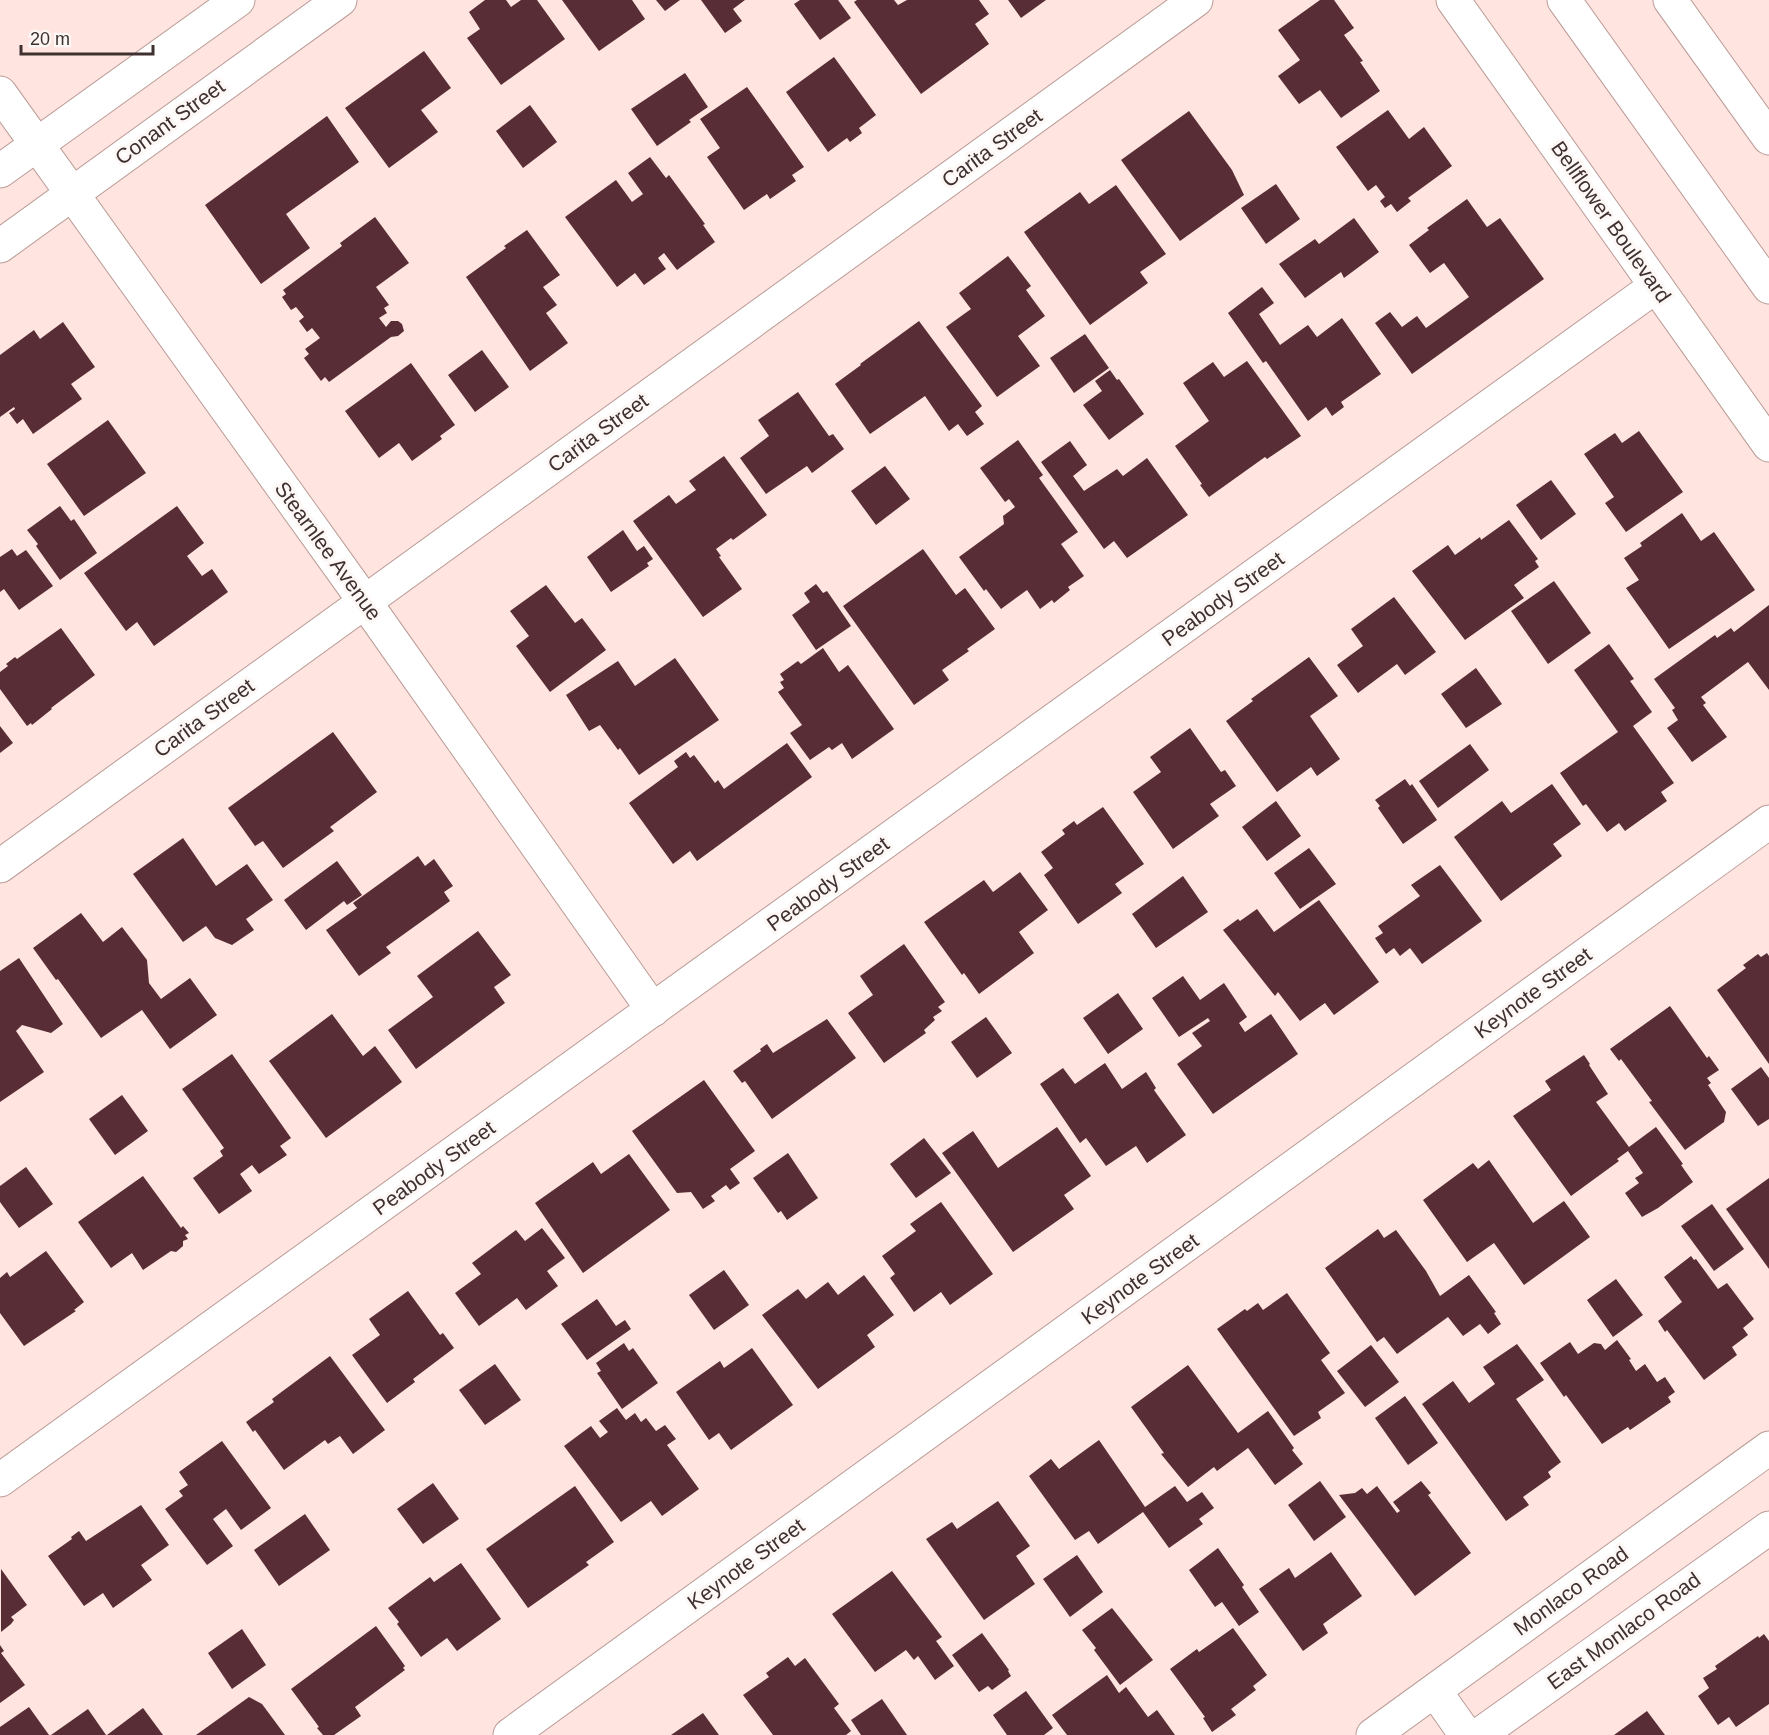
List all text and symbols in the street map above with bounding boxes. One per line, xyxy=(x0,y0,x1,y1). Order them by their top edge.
scale bar xyxy=(21,18,153,56)
text: 20 m xyxy=(30,29,70,49)
street label: Conant Street xyxy=(111,74,229,169)
street label: Carita Street xyxy=(937,104,1046,192)
street label: Bellflower Boulevard xyxy=(1547,137,1676,307)
street label: Carita Street xyxy=(543,389,652,477)
street label: Stearnlee Avenue xyxy=(270,477,386,624)
street label: Peabody Street xyxy=(1157,547,1288,650)
street label: Carita Street xyxy=(149,674,258,762)
street label: Peabody Street xyxy=(762,832,893,935)
street label: Keynote Street xyxy=(1470,942,1596,1043)
street label: Peabody Street xyxy=(368,1116,499,1219)
street label: Keynote Street xyxy=(1077,1228,1203,1329)
street label: Keynote Street xyxy=(683,1513,809,1614)
street label: Monlaco Road xyxy=(1509,1541,1632,1640)
street label: East Monlaco Road xyxy=(1543,1567,1705,1694)

